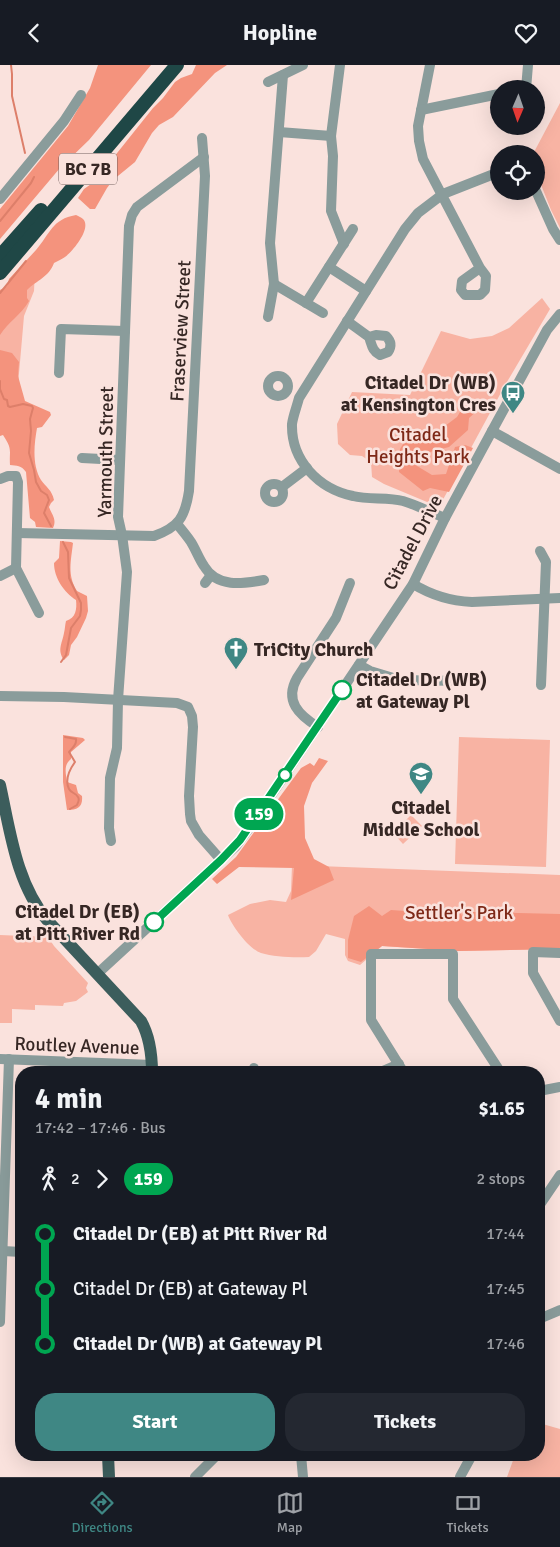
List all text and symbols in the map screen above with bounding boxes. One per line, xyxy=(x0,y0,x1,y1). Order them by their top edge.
icon: back xyxy=(20,19,48,47)
text: Hopline xyxy=(243,19,317,46)
icon: heart xyxy=(512,19,540,47)
north arrow xyxy=(490,80,545,135)
map controls xyxy=(490,80,545,200)
button: locate xyxy=(490,145,545,200)
road number: BC 7B xyxy=(59,153,117,185)
street label: Fraserview Street xyxy=(165,259,197,402)
place label: Citadel Dr (WB) at Kensington Cres xyxy=(341,371,496,417)
bus stop icon: Citadel Dr (WB) at Kensington Cres xyxy=(500,380,526,414)
street label: Yarmouth Street xyxy=(93,386,119,518)
park label: Citadel Heights Park xyxy=(366,423,470,469)
street label: Citadel Drive xyxy=(378,491,448,594)
church icon: TriCity Church xyxy=(223,636,249,670)
place label: TriCity Church xyxy=(254,638,373,662)
place label: Citadel Dr (WB) at Gateway Pl xyxy=(356,668,487,714)
marker: Citadel Dr (WB) at Gateway Pl xyxy=(332,680,352,700)
school or university icon: Citadel Middle School xyxy=(408,761,434,795)
unlabelled marker xyxy=(278,768,292,782)
place label: Citadel Middle School xyxy=(362,796,480,842)
line badge: 159 xyxy=(230,798,288,830)
text: 159 xyxy=(244,803,274,825)
place label: Citadel Dr (EB) at Pitt River Rd xyxy=(15,900,140,946)
park label: Settler's Park xyxy=(405,901,514,925)
marker: Citadel Dr (EB) at Pitt River Rd xyxy=(144,912,164,932)
street label: Routley Avenue xyxy=(14,1032,140,1060)
text: 4 min xyxy=(35,1082,103,1116)
text: $1.65 xyxy=(479,1097,525,1121)
text: 17:42 – 17:46 · Bus xyxy=(35,1118,166,1138)
icon: walk xyxy=(35,1165,63,1193)
icon: forward xyxy=(88,1165,116,1193)
text: 159 xyxy=(134,1168,163,1190)
text: 2 xyxy=(71,1169,80,1189)
text: 2 stops xyxy=(477,1169,525,1189)
text: Citadel Dr (EB) at Pitt River Rd xyxy=(73,1222,327,1246)
text: 17:44 xyxy=(486,1224,525,1244)
text: Citadel Dr (EB) at Gateway Pl xyxy=(73,1277,308,1301)
text: 17:45 xyxy=(486,1279,525,1299)
text: Citadel Dr (WB) at Gateway Pl xyxy=(73,1332,322,1356)
text: 17:46 xyxy=(486,1334,525,1354)
button: Start xyxy=(35,1393,275,1451)
button: Tickets xyxy=(285,1393,525,1451)
tab: Directions xyxy=(71,1489,133,1536)
tab: Map xyxy=(276,1489,304,1536)
tab: Tickets xyxy=(446,1489,489,1536)

